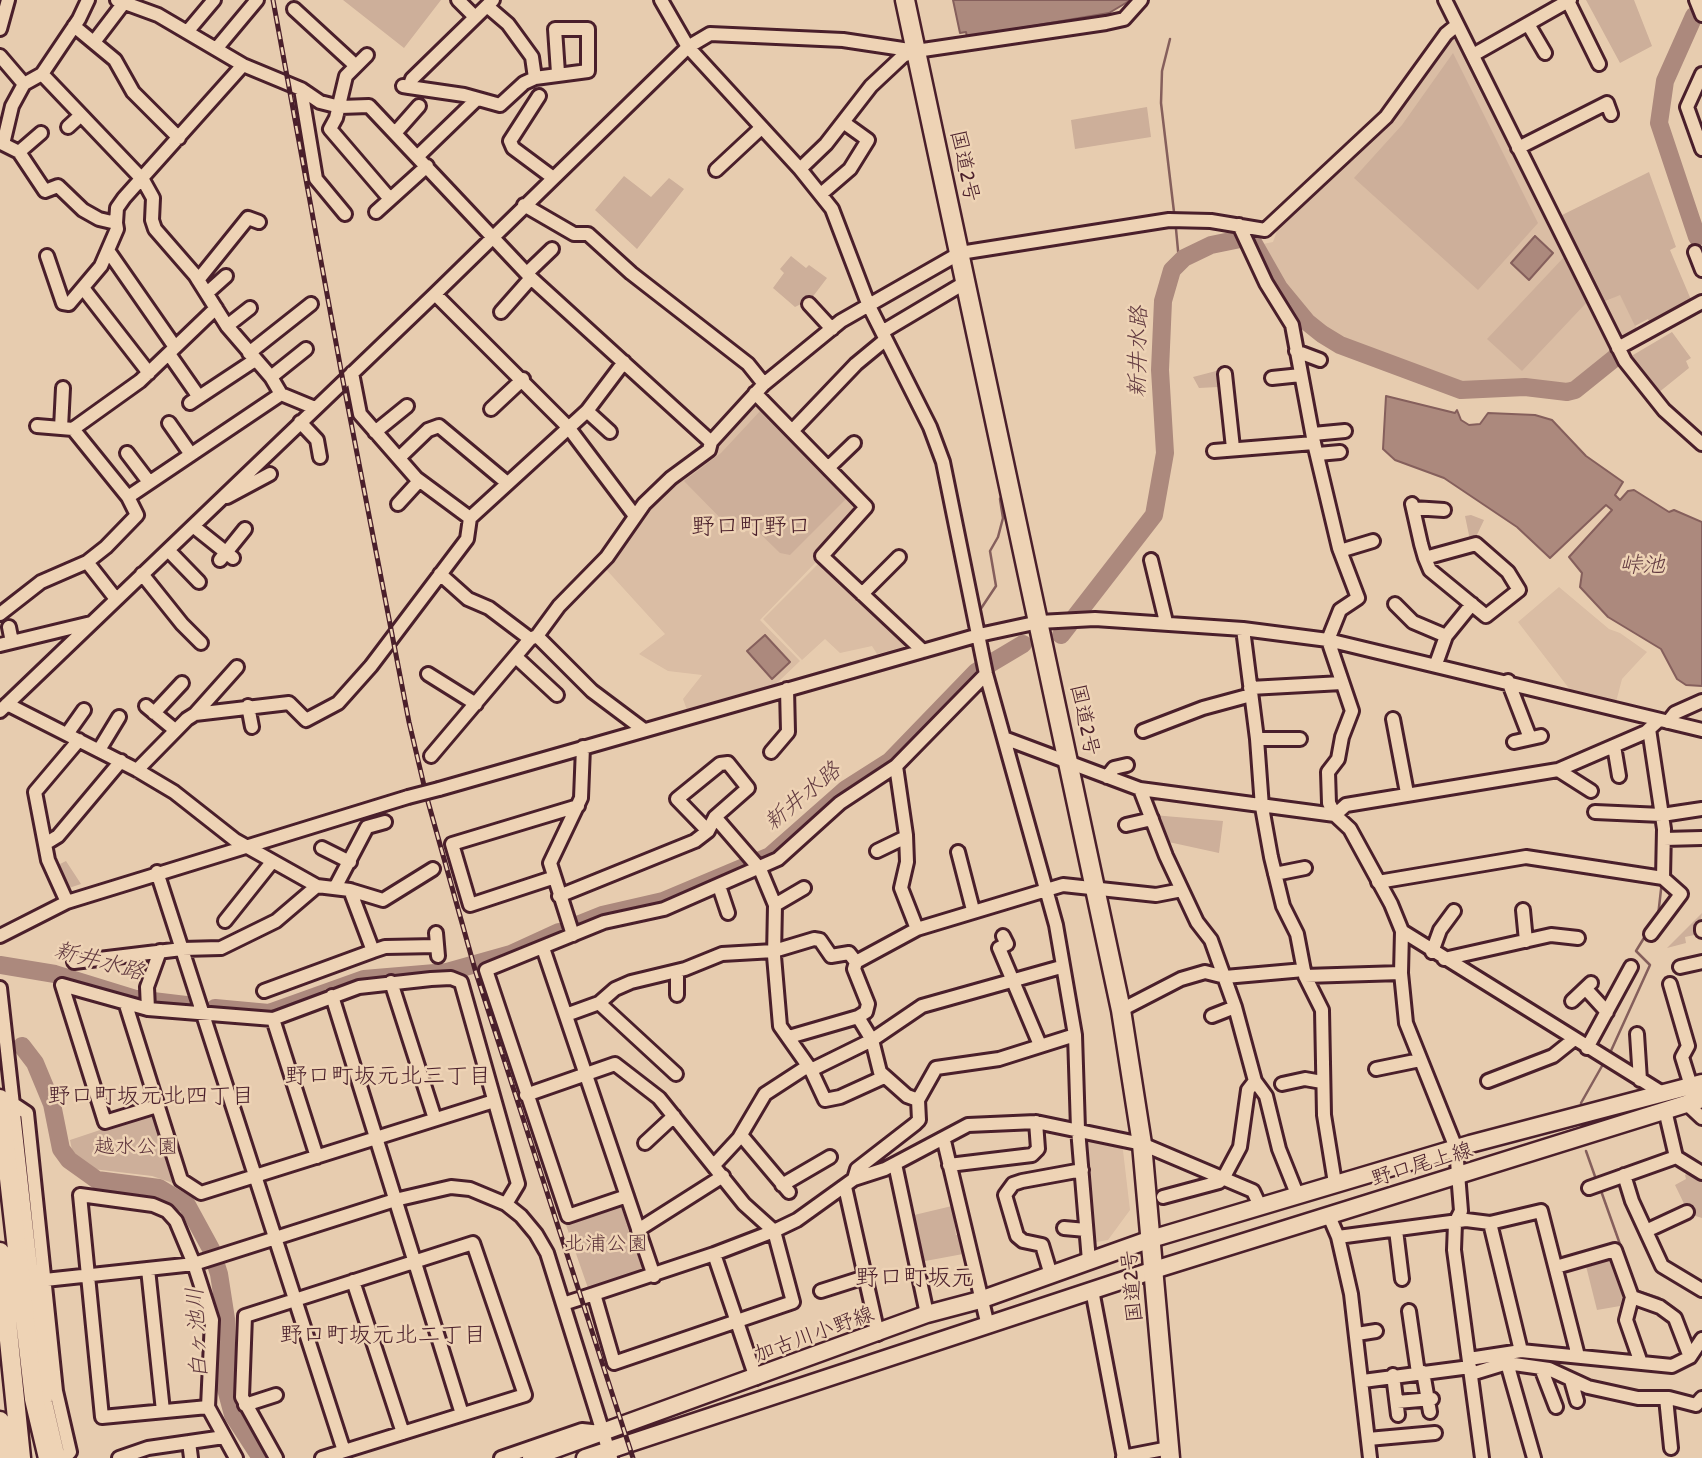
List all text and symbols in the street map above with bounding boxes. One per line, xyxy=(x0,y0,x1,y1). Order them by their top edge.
street label: 国道2号 xyxy=(944,128,984,204)
water label: 新井水路 xyxy=(1124,306,1154,398)
district label: 野口町野口 xyxy=(691,514,811,542)
water label: 峠池 xyxy=(1619,552,1665,580)
street label: 国道2号 xyxy=(1064,682,1104,758)
water label: 新井水路 xyxy=(759,757,847,837)
water label: 新井水路 xyxy=(51,937,147,987)
district label: 野口町坂元北三丁目 xyxy=(285,1063,491,1091)
district label: 野口町坂元北四丁目 xyxy=(48,1083,254,1111)
park label: 越水公園 xyxy=(94,1134,178,1160)
street label: 野口尾上線 xyxy=(1368,1138,1476,1192)
park label: 北浦公園 xyxy=(564,1231,648,1257)
street label: 国道2号 xyxy=(1117,1249,1149,1323)
district label: 野口町坂元 xyxy=(855,1265,975,1293)
water label: 白ヶ池川 xyxy=(182,1286,214,1380)
street label: 加古川小野線 xyxy=(750,1302,878,1368)
district label: 野口町坂元北二丁目 xyxy=(280,1322,486,1350)

